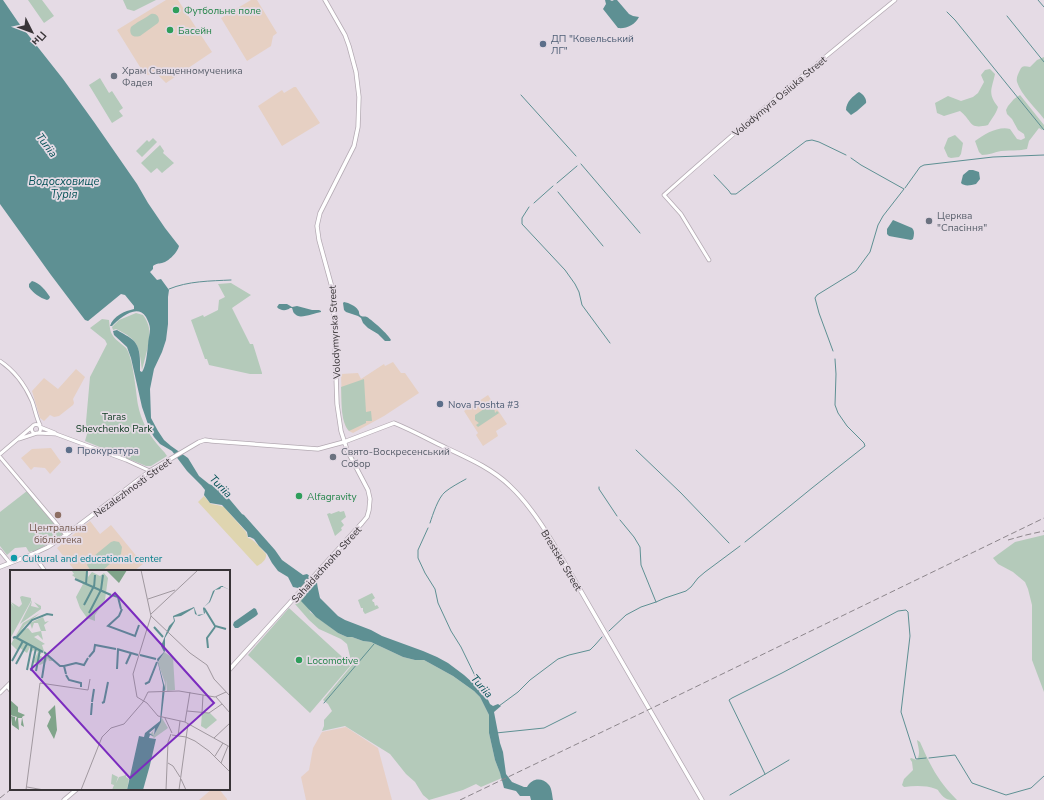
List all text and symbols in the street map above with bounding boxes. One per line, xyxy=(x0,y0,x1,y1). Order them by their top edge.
place label: Футбольне поле xyxy=(184,4,261,18)
marker: Футбольне поле xyxy=(171,5,181,15)
north arrow xyxy=(12,12,52,52)
place label: Басейн xyxy=(178,24,212,38)
marker: Басейн xyxy=(165,25,175,35)
text: Пн xyxy=(28,28,50,49)
place label: ДП "Ковельський ЛГ" xyxy=(551,32,634,58)
marker: ДП "Ковельський ЛГ" xyxy=(538,39,548,49)
street label: Volodymyra Osiiuka Street xyxy=(729,53,830,141)
place label: Храм Священномученика Фадея xyxy=(122,64,243,90)
marker: Храм Священномученика Фадея xyxy=(109,71,119,81)
water label: Turiia xyxy=(33,130,61,161)
water label: Водосховище Турія xyxy=(28,174,100,202)
place label: Церква "Спасіння" xyxy=(937,209,987,235)
marker: Церква "Спасіння" xyxy=(924,216,934,226)
street label: Volodymyrska Street xyxy=(326,284,344,380)
place label: Nova Poshta #3 xyxy=(448,398,519,412)
marker: Nova Poshta #3 xyxy=(435,399,445,409)
park label: Taras Shevchenko Park xyxy=(76,410,153,436)
place label: Прокуратура xyxy=(77,444,139,458)
marker: Прокуратура xyxy=(64,445,74,455)
place label: Свято-Воскресенський Собор xyxy=(341,445,450,471)
marker: Свято-Воскресенський Собор xyxy=(328,452,338,462)
street label: Nezalezhnosti Street xyxy=(91,455,175,521)
water label: Turiia xyxy=(206,472,236,501)
place label: Alfagravity xyxy=(307,490,357,504)
marker: Alfagravity xyxy=(294,491,304,501)
marker: Центральна бібліотека xyxy=(53,510,63,520)
place label: Центральна бібліотека xyxy=(29,521,87,547)
street label: Sahaidachnoho Street xyxy=(289,523,365,606)
street label: Brestska Street xyxy=(537,527,585,594)
place label: Cultural and educational center xyxy=(22,552,163,566)
marker: Cultural and educational center xyxy=(9,553,19,563)
inset map xyxy=(10,570,230,790)
place label: Locomotive xyxy=(307,654,358,668)
marker: Locomotive xyxy=(294,655,304,665)
water label: Turiia xyxy=(467,671,496,702)

